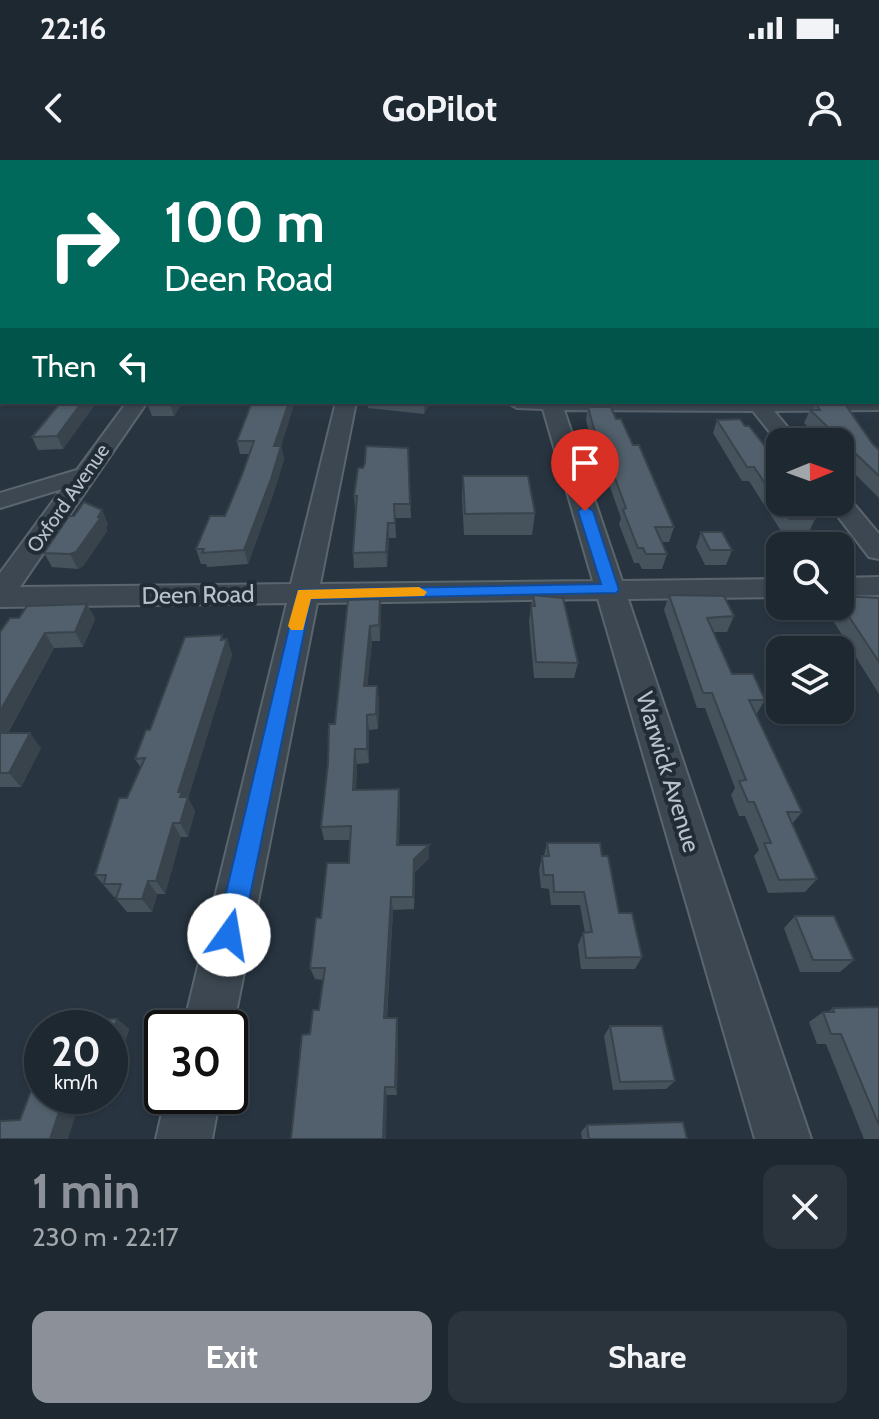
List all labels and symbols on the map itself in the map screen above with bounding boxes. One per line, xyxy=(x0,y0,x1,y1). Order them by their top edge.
north arrow xyxy=(766,428,854,516)
pin xyxy=(551,429,619,511)
street label: Oxford Avenue xyxy=(22,439,114,557)
street label: Deen Road xyxy=(141,579,255,610)
street label: Warwick Avenue xyxy=(630,688,707,856)
position arrow xyxy=(187,893,271,977)
speed limit sign: 30 xyxy=(144,1010,248,1114)

